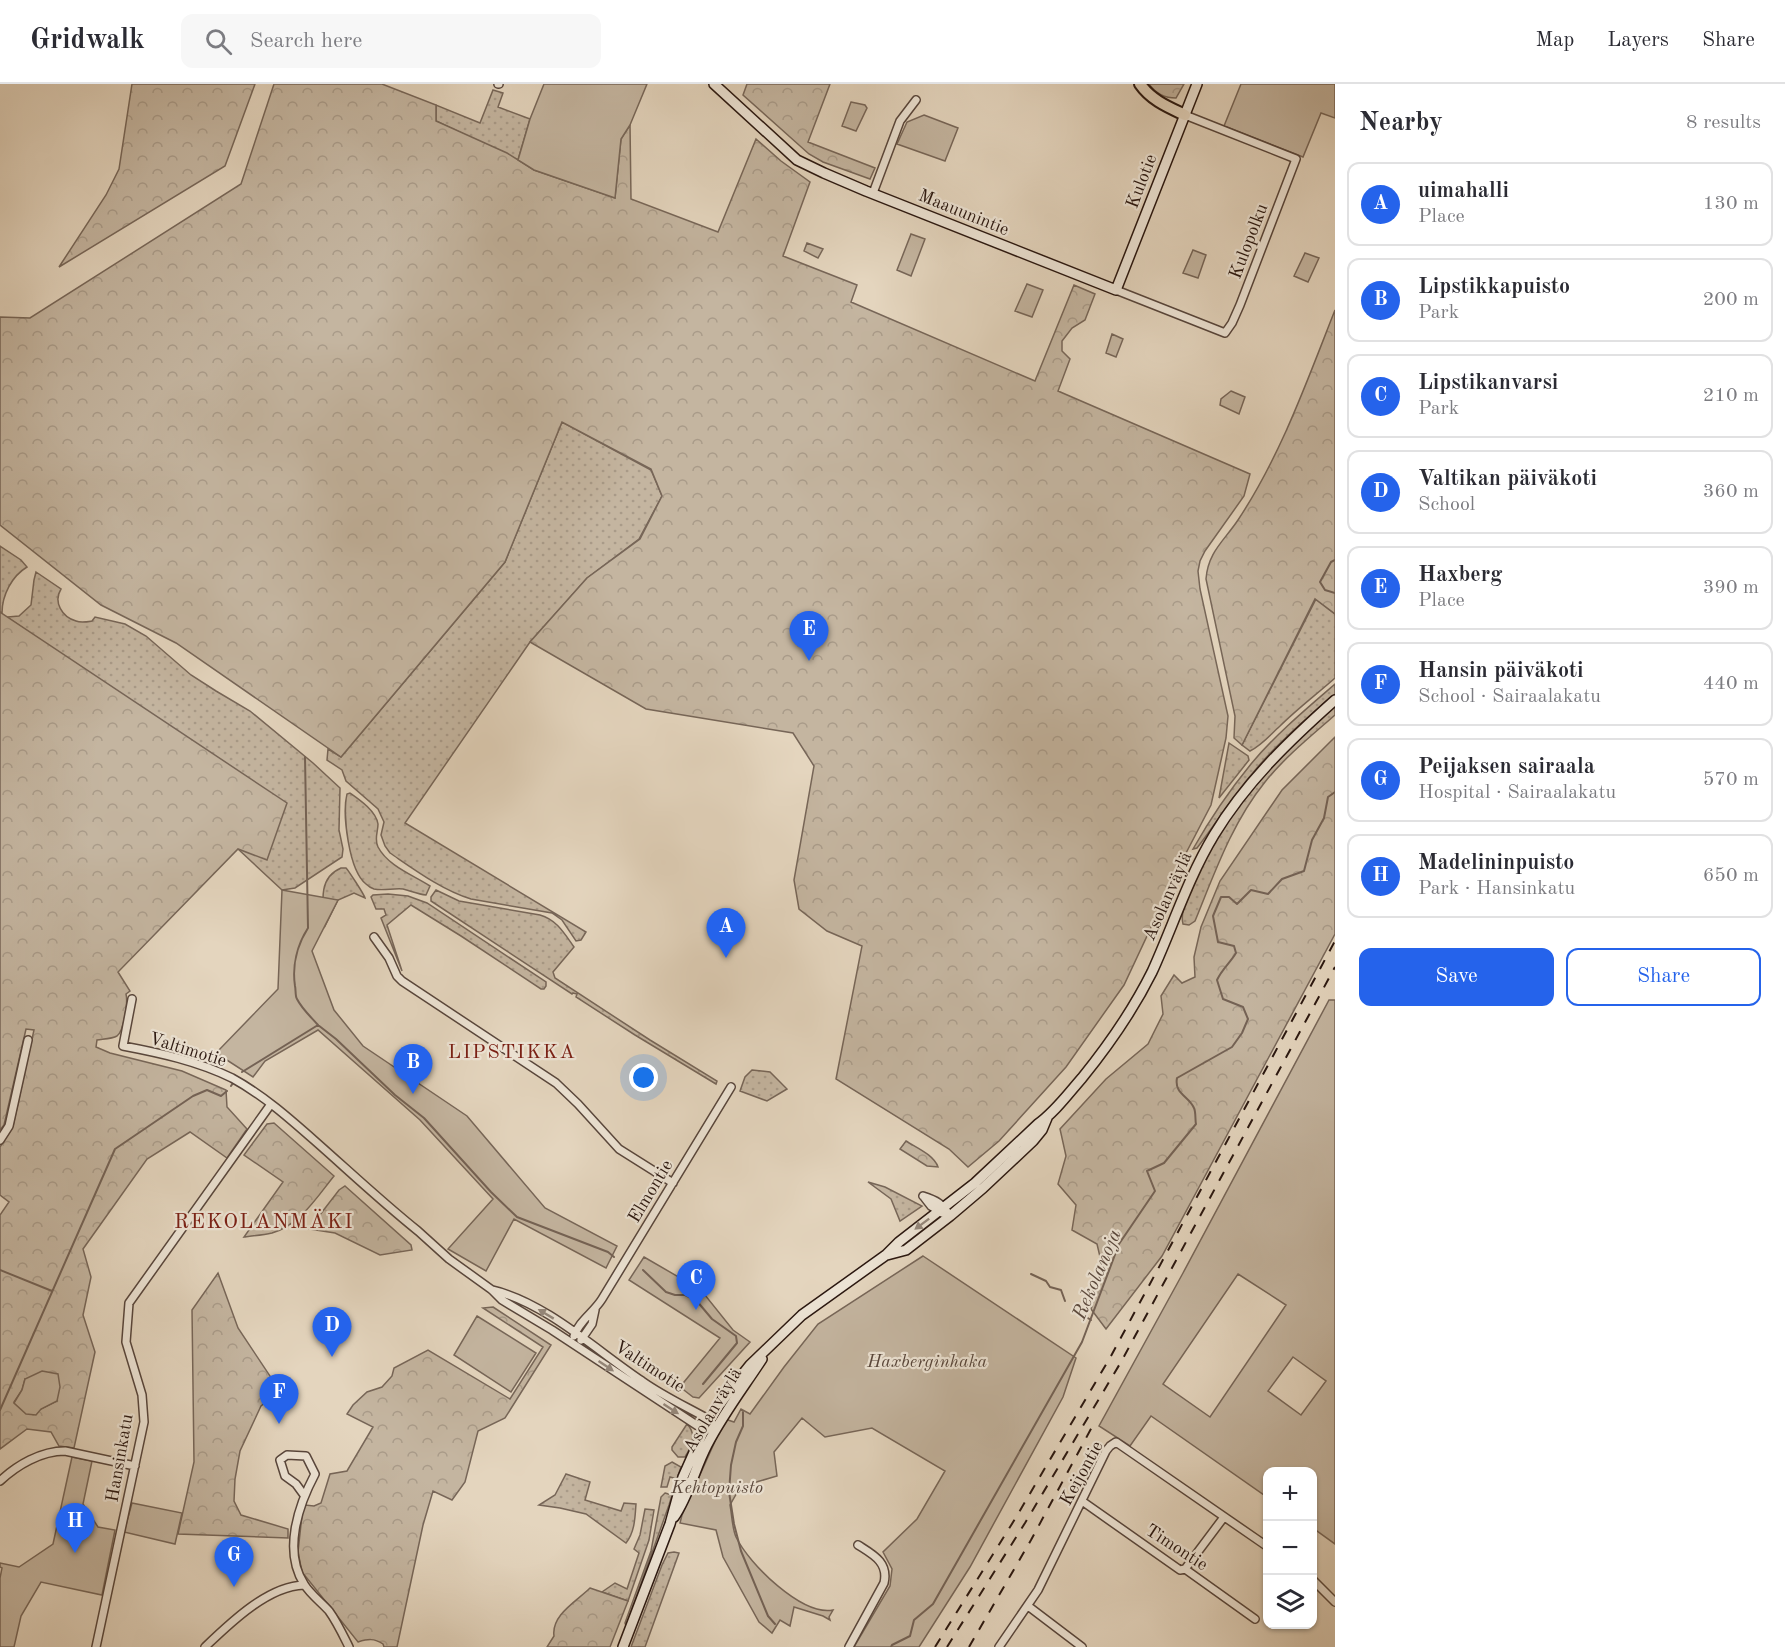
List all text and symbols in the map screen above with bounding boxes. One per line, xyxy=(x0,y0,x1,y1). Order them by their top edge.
search box xyxy=(181,14,601,68)
icon: search xyxy=(202,25,235,58)
text: Gridwalk xyxy=(30,27,145,55)
text: Search here xyxy=(250,30,362,52)
text: Map xyxy=(1535,30,1574,51)
text: Layers xyxy=(1607,30,1669,51)
text: Share xyxy=(1702,30,1755,51)
text: Nearby xyxy=(1359,110,1443,136)
text: 8 results xyxy=(1686,113,1761,133)
street label: Kulotie xyxy=(1123,152,1160,211)
text: uimahalli xyxy=(1418,180,1509,202)
street label: Maauunintie xyxy=(916,187,1011,239)
text: A xyxy=(1373,194,1388,214)
text: 130 m xyxy=(1703,194,1759,214)
street label: Kulopolku xyxy=(1226,201,1272,282)
text: Place xyxy=(1418,207,1465,227)
text: Lipstikkapuisto xyxy=(1418,276,1570,298)
text: B xyxy=(1373,290,1388,310)
text: 200 m xyxy=(1703,290,1759,310)
text: Park xyxy=(1418,303,1459,323)
text: Lipstikanvarsi xyxy=(1418,372,1558,394)
text: C xyxy=(1374,386,1387,406)
text: 210 m xyxy=(1703,386,1759,406)
text: Park xyxy=(1418,399,1459,419)
text: Valtikan päiväkoti xyxy=(1418,468,1597,490)
text: D xyxy=(1373,482,1388,502)
text: 360 m xyxy=(1703,482,1759,502)
text: School xyxy=(1418,495,1475,515)
text: Haxberg xyxy=(1418,564,1502,586)
text: E xyxy=(1374,578,1387,598)
text: 390 m xyxy=(1703,578,1759,598)
text: Place xyxy=(1418,591,1465,611)
pin: E xyxy=(790,612,828,661)
text: Hansin päiväkoti xyxy=(1418,660,1584,682)
text: F xyxy=(1374,674,1387,694)
text: 440 m xyxy=(1703,674,1759,694)
text: School · Sairaalakatu xyxy=(1418,687,1601,707)
text: Peijaksen sairaala xyxy=(1418,756,1595,778)
text: G xyxy=(1373,770,1388,790)
text: 570 m xyxy=(1703,770,1759,790)
text: Hospital · Sairaalakatu xyxy=(1418,783,1616,803)
street label: Asolanväylä xyxy=(1140,849,1196,944)
text: Madelininpuisto xyxy=(1418,852,1574,874)
text: H xyxy=(1372,866,1389,886)
text: 650 m xyxy=(1703,866,1759,886)
text: Park · Hansinkatu xyxy=(1418,879,1575,899)
pin: A xyxy=(706,908,746,958)
button: Save xyxy=(1359,948,1554,1006)
button: Share xyxy=(1566,948,1761,1006)
street label: Valtimotie xyxy=(147,1030,229,1070)
district label: LIPSTIKKA xyxy=(448,1043,576,1063)
pin: B xyxy=(394,1044,432,1094)
your location xyxy=(629,1063,658,1092)
street label: Elmontie xyxy=(625,1157,677,1226)
district label: REKOLANMÄKI xyxy=(174,1208,354,1233)
one-way arrow xyxy=(915,1218,931,1230)
water label: Rekolanoja xyxy=(1069,1226,1126,1324)
pin: C xyxy=(676,1260,716,1310)
pin: D xyxy=(312,1308,352,1357)
one-way arrow xyxy=(538,1309,554,1320)
street label: Valtimotie xyxy=(611,1337,688,1396)
park label: Haxberginhaka xyxy=(866,1353,987,1371)
one-way arrow xyxy=(598,1360,614,1371)
street label: Asolanväylä xyxy=(681,1365,745,1456)
pin: F xyxy=(260,1374,298,1424)
one-way arrow xyxy=(663,1403,679,1414)
street label: Hansinkatu xyxy=(103,1412,137,1504)
street label: Keijontie xyxy=(1057,1438,1107,1509)
map controls xyxy=(1263,1467,1317,1629)
button: + xyxy=(1263,1467,1317,1521)
park label: Kehtopuisto xyxy=(670,1479,763,1497)
pin: H xyxy=(56,1504,94,1553)
street label: Timontie xyxy=(1142,1521,1211,1574)
button: − xyxy=(1263,1521,1317,1575)
pin: G xyxy=(214,1538,254,1587)
button: layers xyxy=(1263,1575,1317,1629)

